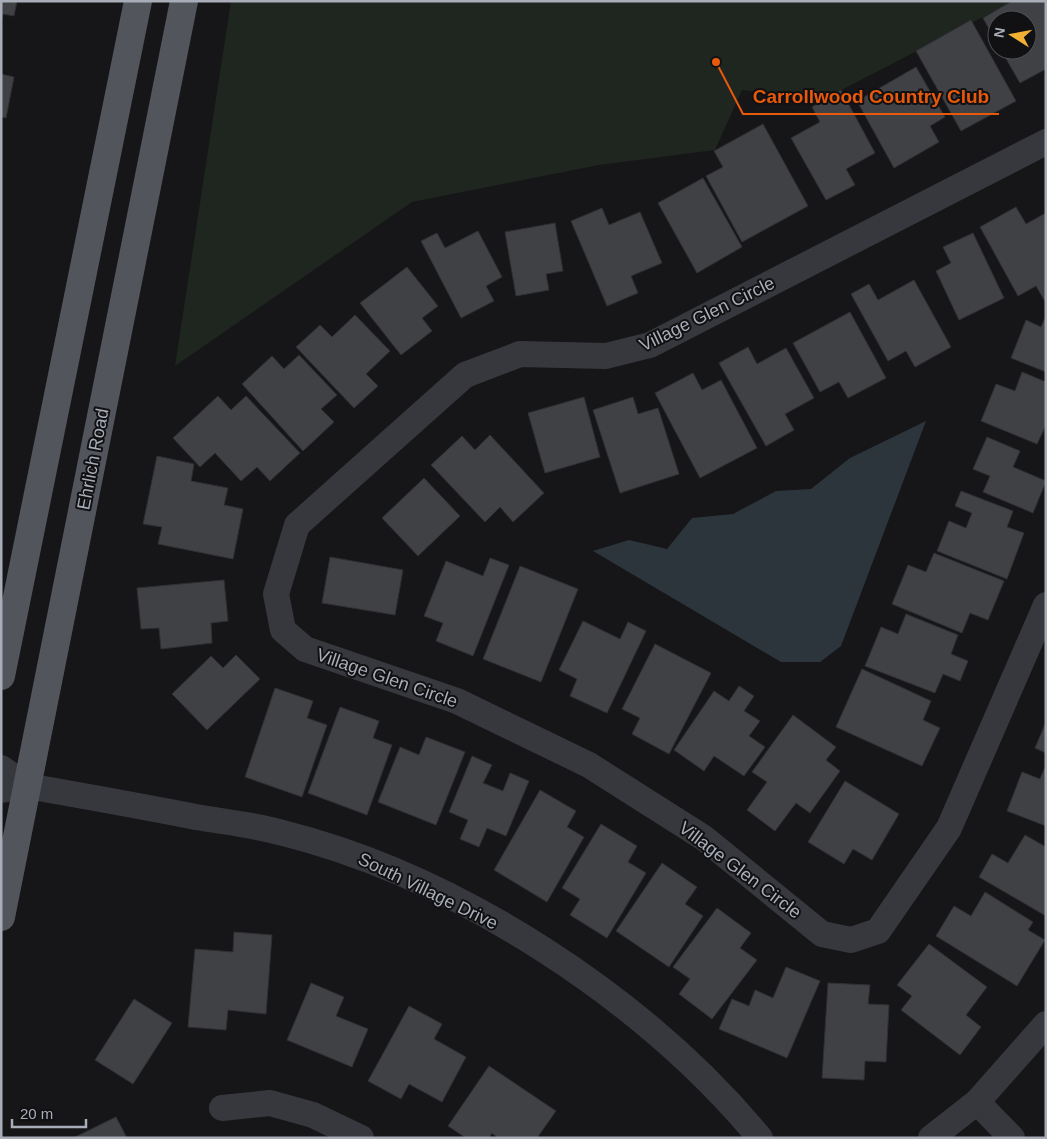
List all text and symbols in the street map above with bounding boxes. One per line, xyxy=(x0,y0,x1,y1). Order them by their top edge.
north arrow xyxy=(987,10,1037,60)
text: N xyxy=(990,26,1008,39)
callout: Carrollwood Country Club xyxy=(743,80,999,114)
text: Carrollwood Country Club xyxy=(753,86,989,107)
street label: Village Glen Circle xyxy=(636,273,778,355)
street label: Ehrlich Road xyxy=(73,407,113,511)
street label: Village Glen Circle xyxy=(314,644,460,712)
street label: Village Glen Circle xyxy=(675,818,805,922)
street label: South Village Drive xyxy=(355,849,501,933)
scale bar xyxy=(12,1096,86,1128)
text: 20 m xyxy=(20,1105,53,1122)

